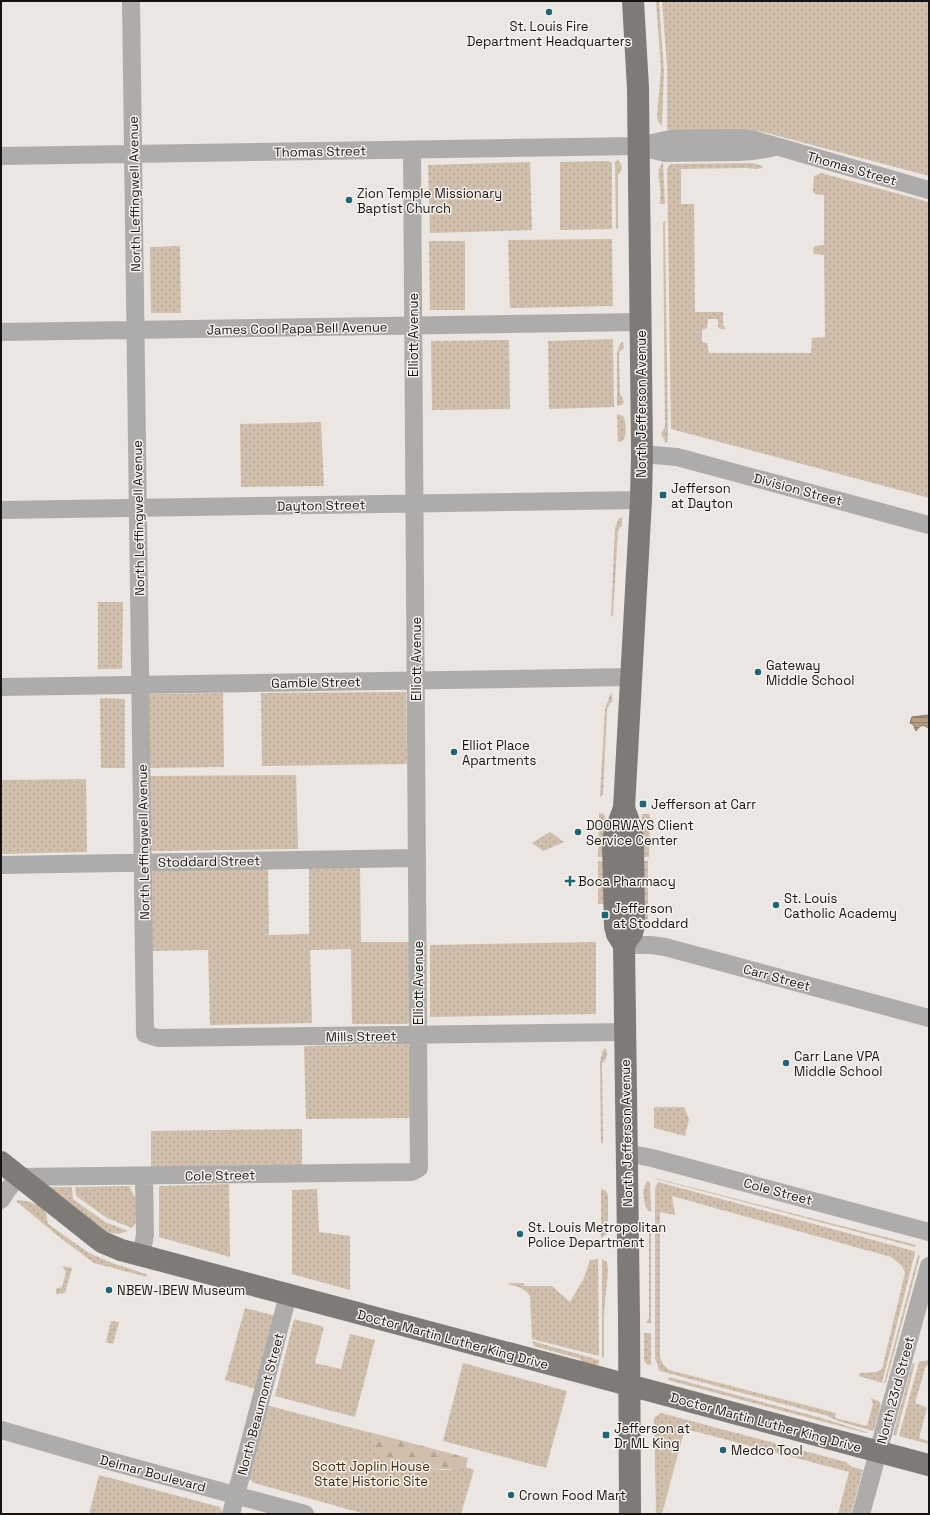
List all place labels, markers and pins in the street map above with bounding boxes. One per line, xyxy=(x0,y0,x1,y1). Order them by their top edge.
marker: St. Louis Fire Department Headquarters xyxy=(544,7,554,17)
place label: St. Louis Fire Department Headquarters xyxy=(467,18,631,50)
place label: Zion Temple Missionary Baptist Church xyxy=(357,185,502,217)
marker: Zion Temple Missionary Baptist Church xyxy=(344,195,354,205)
place label: Jefferson at Dayton xyxy=(671,480,733,512)
marker: Jefferson at Dayton xyxy=(658,490,668,500)
place label: Gateway Middle School xyxy=(766,657,854,689)
marker: Gateway Middle School xyxy=(753,667,763,677)
place label: Elliot Place Apartments xyxy=(462,737,537,769)
marker: Elliot Place Apartments xyxy=(449,747,459,757)
place label: Jefferson at Carr xyxy=(651,796,756,813)
marker: Jefferson at Carr xyxy=(638,799,648,809)
place label: DOORWAYS Client Service Center xyxy=(586,817,694,849)
marker: DOORWAYS Client Service Center xyxy=(573,827,583,837)
place label: Boca Pharmacy xyxy=(578,873,676,890)
marker: Boca Pharmacy xyxy=(565,876,575,886)
place label: St. Louis Catholic Academy xyxy=(784,890,897,922)
place label: Jefferson at Stoddard xyxy=(613,900,688,932)
marker: St. Louis Catholic Academy xyxy=(771,900,781,910)
marker: Jefferson at Stoddard xyxy=(600,910,610,920)
place label: Carr Lane VPA Middle School xyxy=(794,1048,882,1080)
marker: Carr Lane VPA Middle School xyxy=(781,1058,791,1068)
place label: St. Louis Metropolitan Police Department xyxy=(528,1219,666,1251)
marker: St. Louis Metropolitan Police Department xyxy=(515,1229,525,1239)
place label: NBEW-IBEW Museum xyxy=(117,1282,245,1299)
marker: NBEW-IBEW Museum xyxy=(104,1285,114,1295)
place label: Jefferson at Dr ML King xyxy=(614,1420,690,1452)
marker: Jefferson at Dr ML King xyxy=(601,1430,611,1440)
place label: Medco Tool xyxy=(731,1442,803,1459)
marker: Medco Tool xyxy=(718,1445,728,1455)
place label: Crown Food Mart xyxy=(519,1487,626,1504)
marker: Crown Food Mart xyxy=(506,1490,516,1500)

